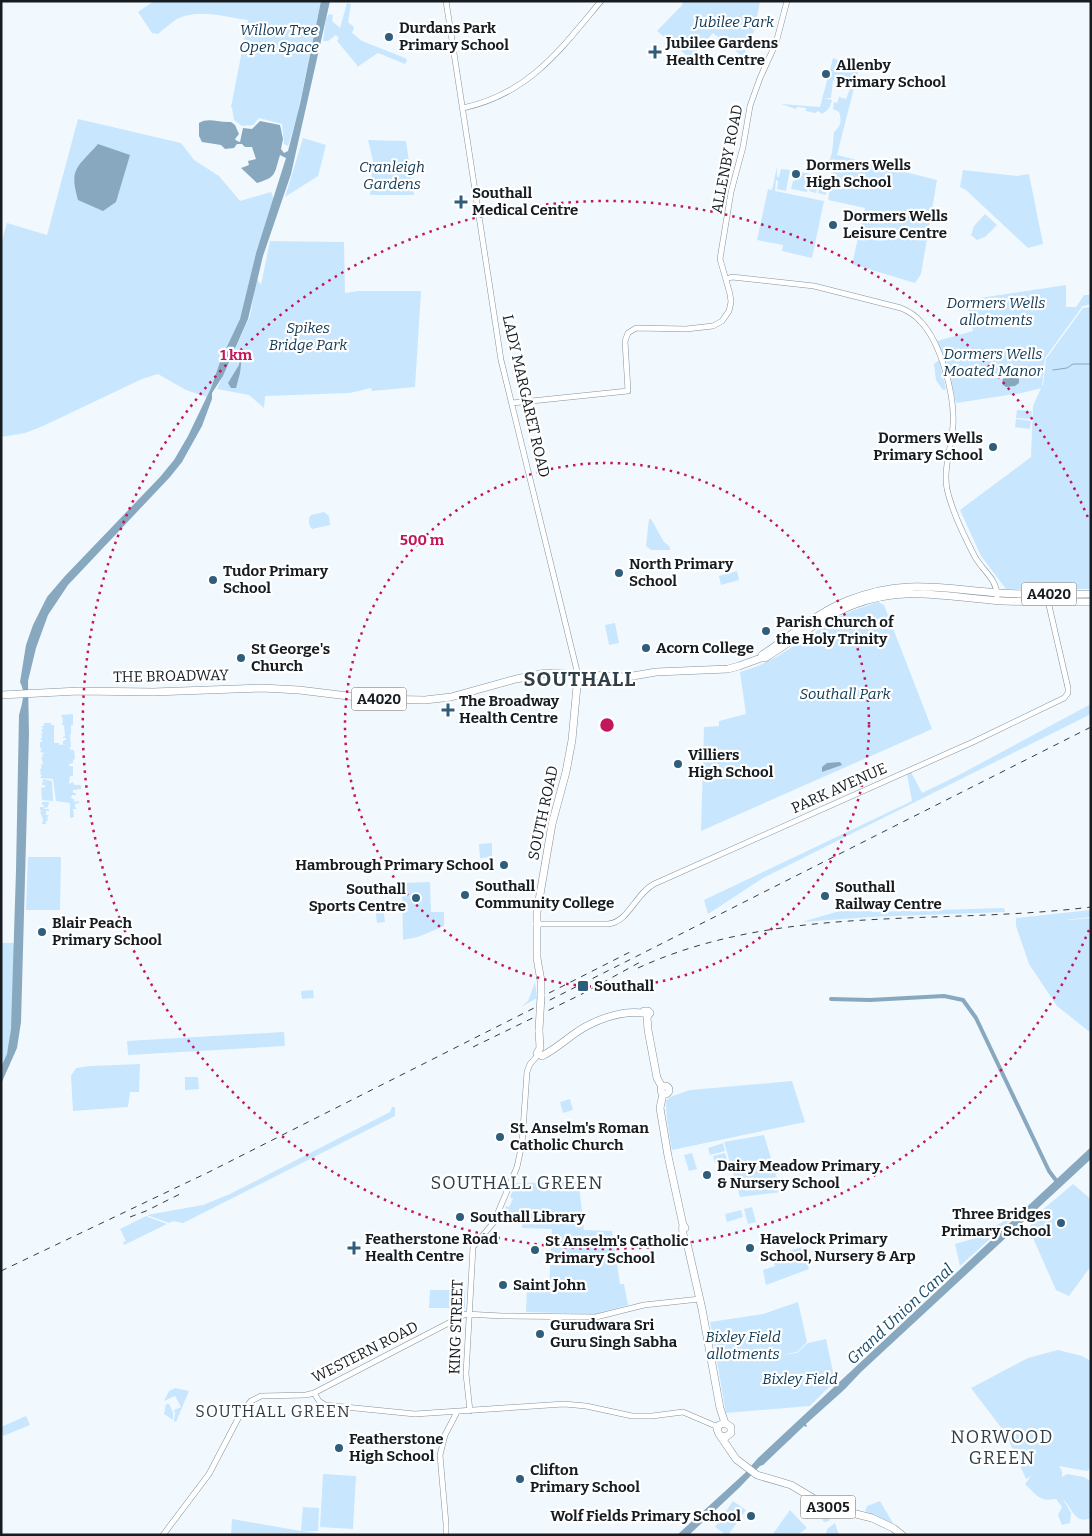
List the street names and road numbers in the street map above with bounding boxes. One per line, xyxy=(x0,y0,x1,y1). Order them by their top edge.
street label: ALLENBY ROAD xyxy=(708,103,746,215)
street label: LADY MARGARET ROAD xyxy=(498,313,554,479)
road number: A4020 xyxy=(1022,582,1076,606)
street label: THE BROADWAY xyxy=(113,666,229,686)
road number: A4020 xyxy=(352,688,406,711)
street label: PARK AVENUE xyxy=(788,759,890,817)
street label: SOUTH ROAD xyxy=(524,764,562,862)
street label: KING STREET xyxy=(445,1279,467,1375)
street label: WESTERN ROAD xyxy=(309,1317,421,1387)
road number: A3005 xyxy=(800,1495,856,1518)

